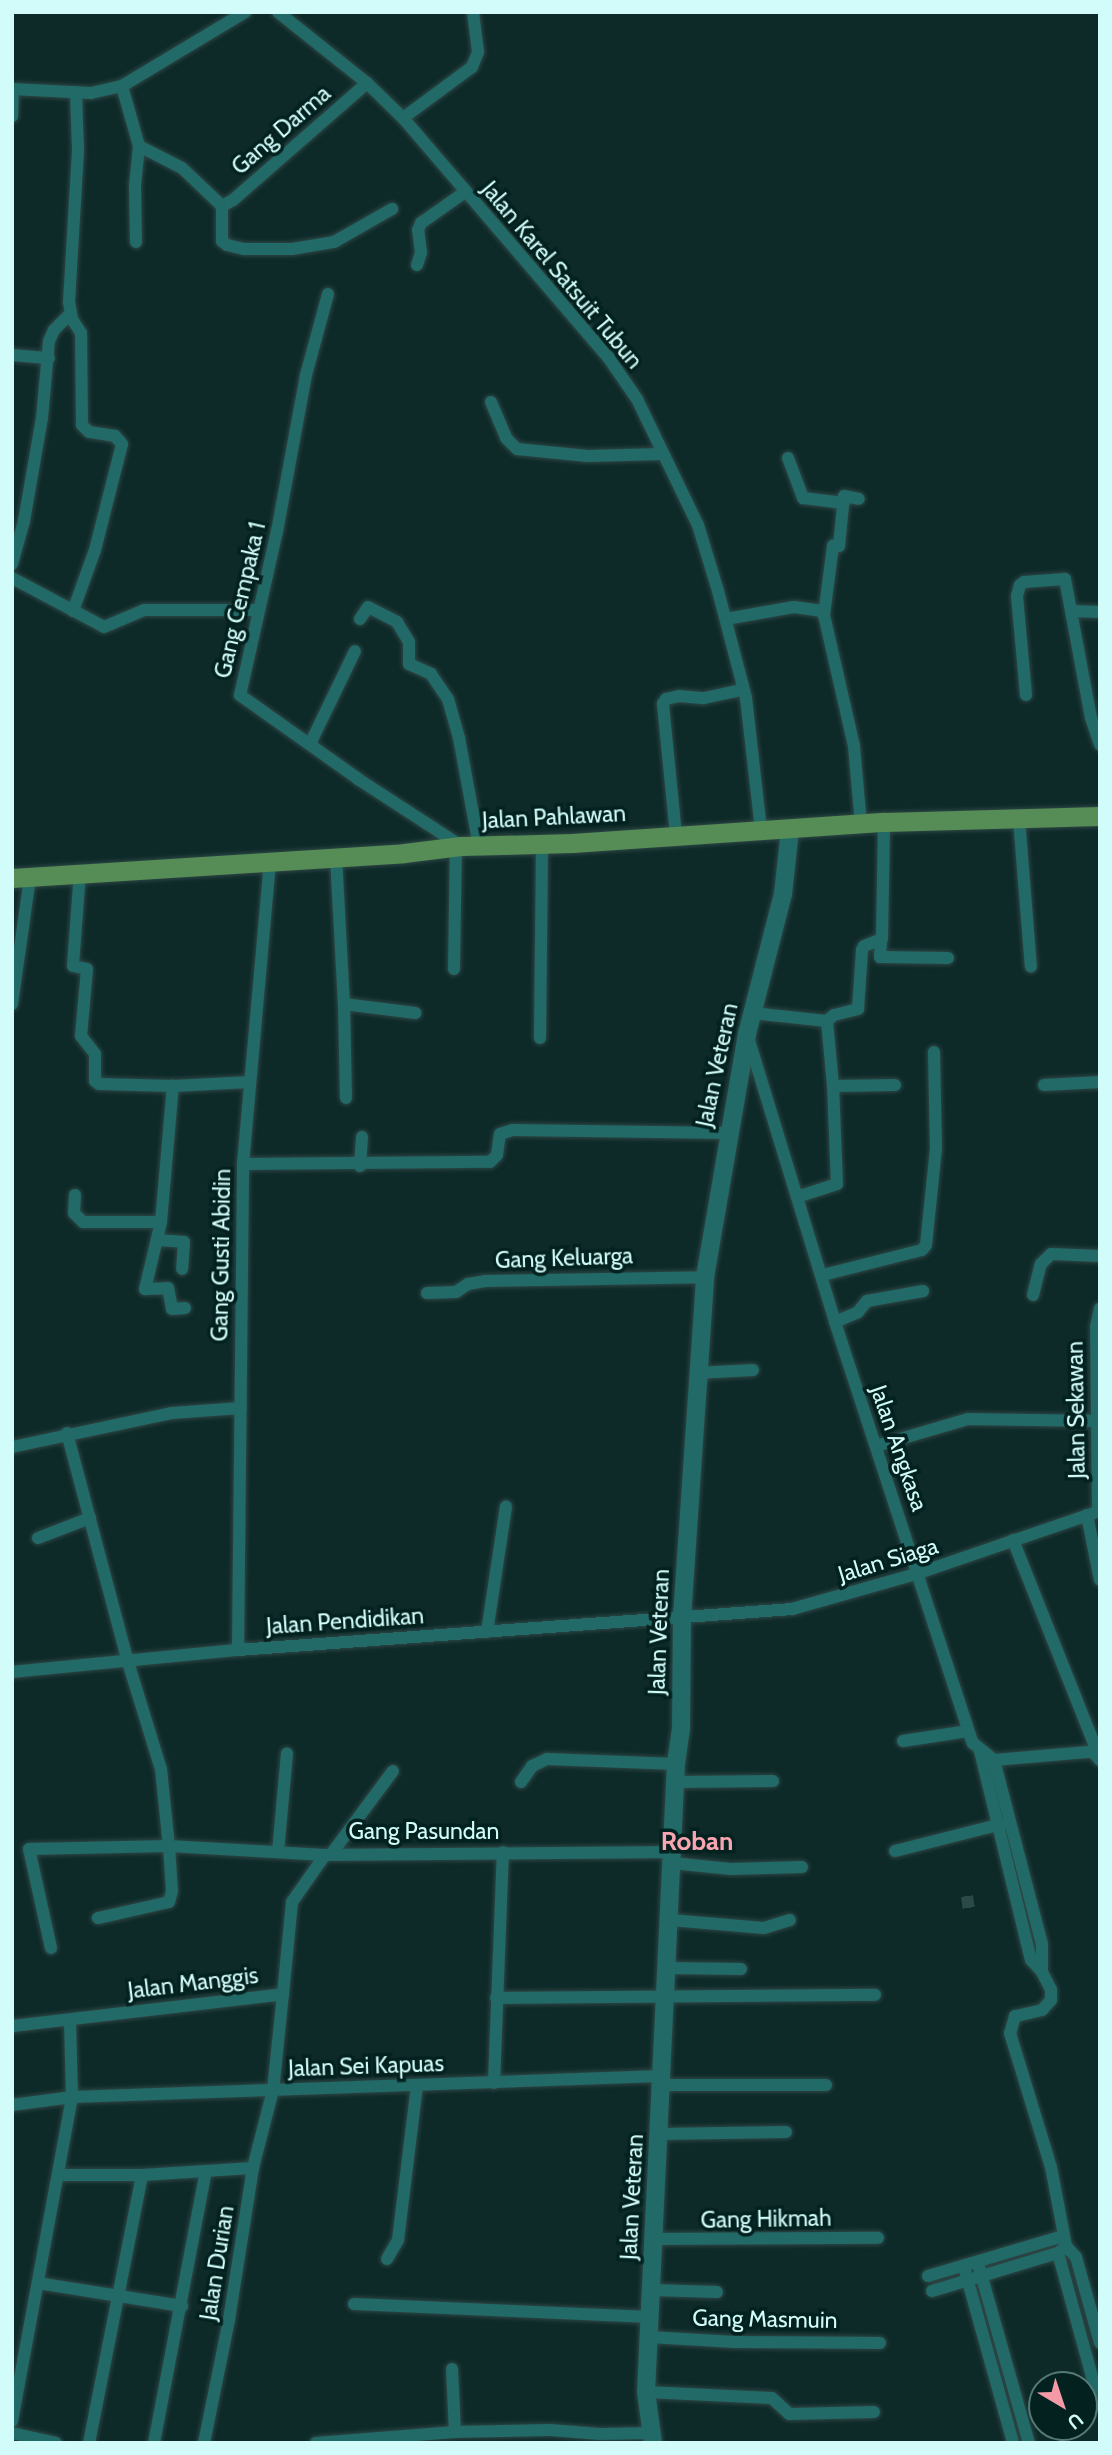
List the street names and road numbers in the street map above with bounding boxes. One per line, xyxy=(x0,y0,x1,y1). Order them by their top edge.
street label: Gang Darma xyxy=(226,80,336,180)
street label: Jalan Karel Satsuit Tubun xyxy=(476,176,648,374)
street label: Gang Cempaka 1 xyxy=(209,519,271,681)
street label: Jalan Pahlawan xyxy=(481,799,627,835)
street label: Jalan Veteran xyxy=(690,1000,744,1130)
street label: Gang Gusti Abidin xyxy=(206,1168,236,1342)
street label: Gang Keluarga xyxy=(494,1242,634,1274)
street label: Jalan Sekawan xyxy=(1061,1341,1091,1479)
street label: Jalan Angkasa xyxy=(865,1381,933,1515)
street label: Jalan Siaga xyxy=(835,1532,941,1588)
street label: Jalan Veteran xyxy=(643,1569,675,1695)
street label: Jalan Pendidikan xyxy=(265,1602,425,1640)
street label: Gang Pasundan xyxy=(349,1817,499,1845)
street label: Jalan Manggis xyxy=(126,1961,260,2005)
street label: Jalan Sei Kapuas xyxy=(288,2049,444,2083)
street label: Jalan Veteran xyxy=(615,2133,649,2261)
street label: Jalan Durian xyxy=(194,2204,240,2322)
street label: Gang Hikmah xyxy=(700,2204,832,2234)
street label: Gang Masmuin xyxy=(692,2304,838,2334)

